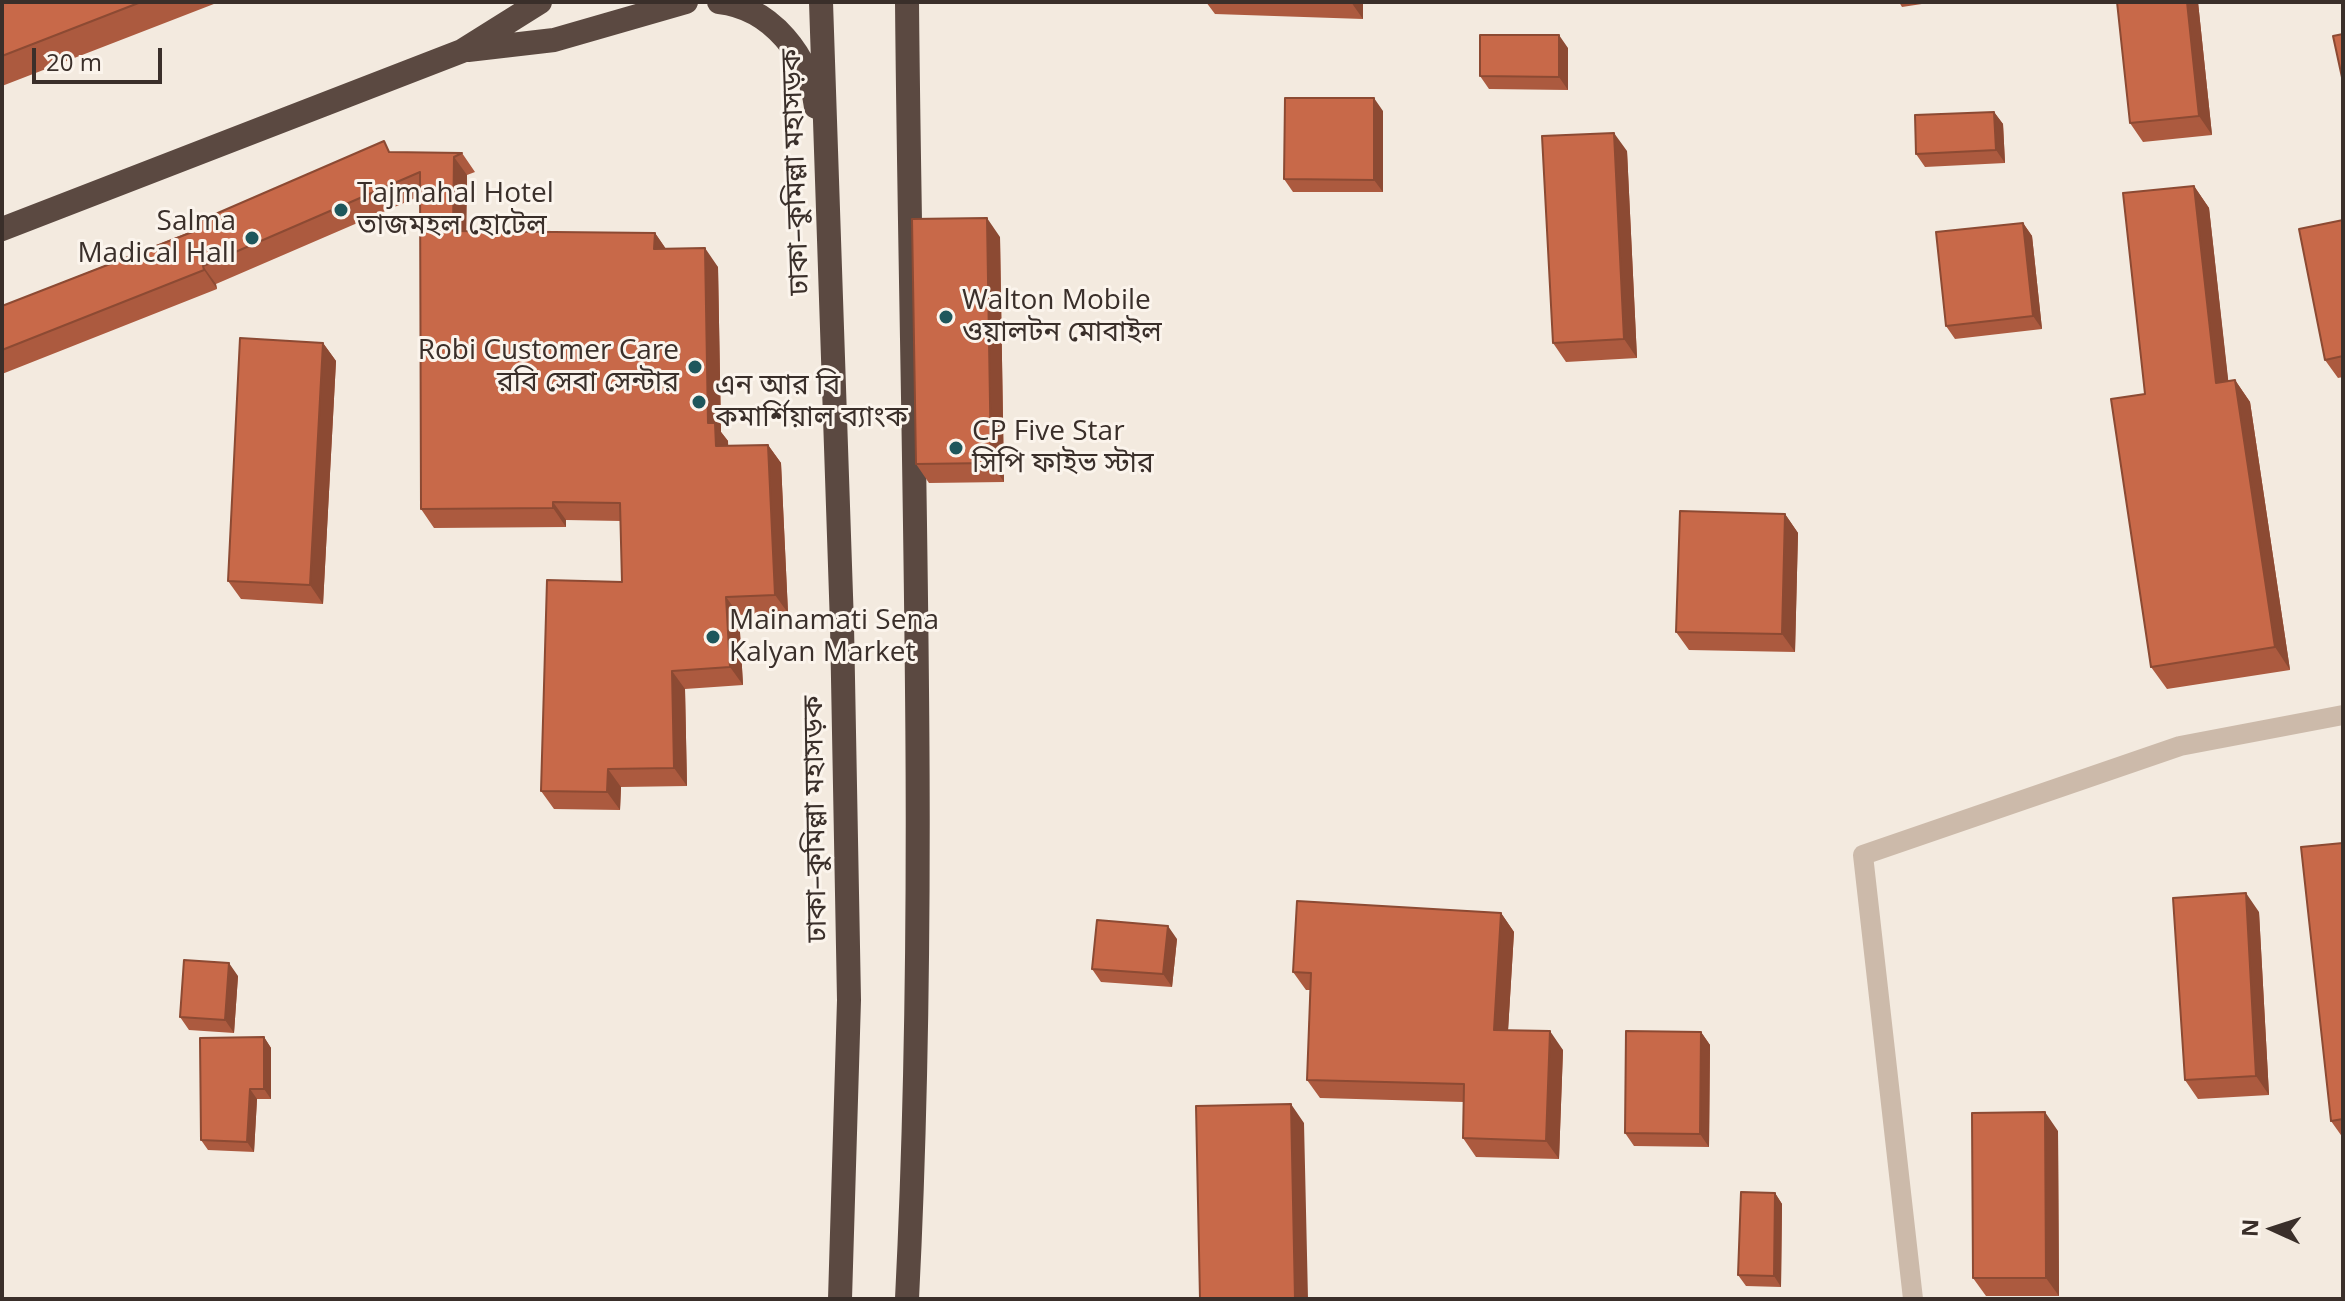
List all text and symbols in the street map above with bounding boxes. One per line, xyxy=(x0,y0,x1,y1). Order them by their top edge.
scale bar xyxy=(36,32,166,82)
text: 20 m xyxy=(46,45,102,78)
street label: ঢাকা–কুমিল্লা মহাসড়ক xyxy=(775,48,817,296)
place label: Tajmahal Hotel তাজমহল হোটেল xyxy=(357,177,554,243)
marker: Tajmahal Hotel তাজমহল হোটেল xyxy=(332,201,350,219)
place label: Salma Madical Hall xyxy=(77,205,236,271)
marker: Salma Madical Hall xyxy=(243,229,261,247)
place label: Walton Mobile ওয়ালটন মোবাইল xyxy=(962,284,1162,350)
marker: Walton Mobile ওয়ালটন মোবাইল xyxy=(937,308,955,326)
place label: Robi Customer Care রবি সেবা সেন্টার xyxy=(418,334,679,400)
marker: Robi Customer Care রবি সেবা সেন্টার xyxy=(686,358,704,376)
place label: এন আর বি কমার্শিয়াল ব্যাংক xyxy=(715,369,908,435)
marker: এন আর বি কমার্শিয়াল ব্যাংক xyxy=(690,393,708,411)
place label: CP Five Star সিপি ফাইভ স্টার xyxy=(972,415,1154,481)
marker: CP Five Star সিপি ফাইভ স্টার xyxy=(947,439,965,457)
place label: Mainamati Sena Kalyan Market xyxy=(729,604,939,670)
marker: Mainamati Sena Kalyan Market xyxy=(704,628,722,646)
street label: ঢাকা–কুমিল্লা মহাসড়ক xyxy=(797,695,835,943)
north arrow xyxy=(2233,1189,2313,1269)
text: N xyxy=(2234,1218,2264,1237)

